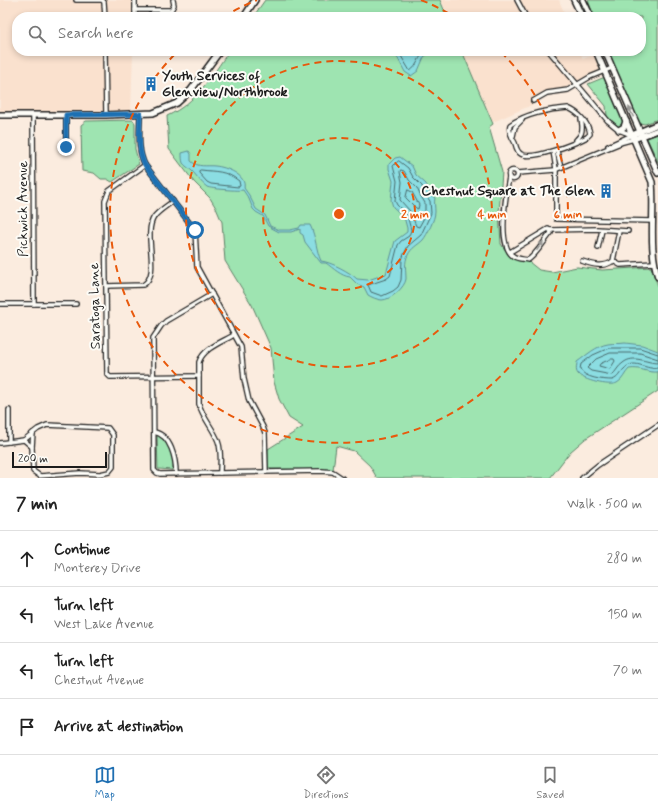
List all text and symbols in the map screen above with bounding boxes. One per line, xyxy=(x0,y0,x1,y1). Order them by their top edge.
search box xyxy=(12,12,646,56)
icon: search xyxy=(26,23,48,45)
text: Search here xyxy=(58,24,134,44)
place label: Youth Services of Glenview/Northbrook xyxy=(162,67,288,101)
building icon: Youth Services of Glenview/Northbrook xyxy=(143,76,159,92)
one-way arrow xyxy=(628,106,634,118)
route end xyxy=(57,138,75,156)
street label: Pickwick Avenue xyxy=(14,161,32,257)
place label: Chestnut Square at The Glen xyxy=(421,182,596,200)
building icon: Chestnut Square at The Glen xyxy=(598,183,614,199)
centre of rings xyxy=(332,207,346,221)
text: 2 min xyxy=(401,207,429,223)
text: 4 min xyxy=(477,207,507,223)
text: 6 min xyxy=(554,207,582,223)
route start xyxy=(186,221,204,239)
one-way arrow xyxy=(536,241,544,251)
street label: Saratoga Lane xyxy=(85,262,105,349)
scale bar xyxy=(12,450,107,469)
text: 200 m xyxy=(18,452,48,466)
text: 7 min xyxy=(16,493,58,515)
text: Walk · 500 m xyxy=(567,496,642,513)
text: Continue xyxy=(54,540,110,560)
icon: ahead xyxy=(16,548,38,570)
text: 280 m xyxy=(607,550,642,567)
text: Monterey Drive xyxy=(54,560,141,577)
text: Turn left xyxy=(54,596,114,616)
icon: left xyxy=(16,604,38,626)
text: 150 m xyxy=(608,606,642,623)
text: West Lake Avenue xyxy=(54,616,154,633)
text: Turn left xyxy=(54,652,114,672)
icon: left xyxy=(16,660,38,682)
text: 70 m xyxy=(613,662,642,679)
text: Chestnut Avenue xyxy=(54,672,144,689)
icon: arrive xyxy=(16,716,38,738)
text: Arrive at destination xyxy=(54,717,183,737)
tab: Map xyxy=(94,764,116,802)
tab: Directions xyxy=(303,764,349,802)
tab: Saved xyxy=(536,764,564,802)

